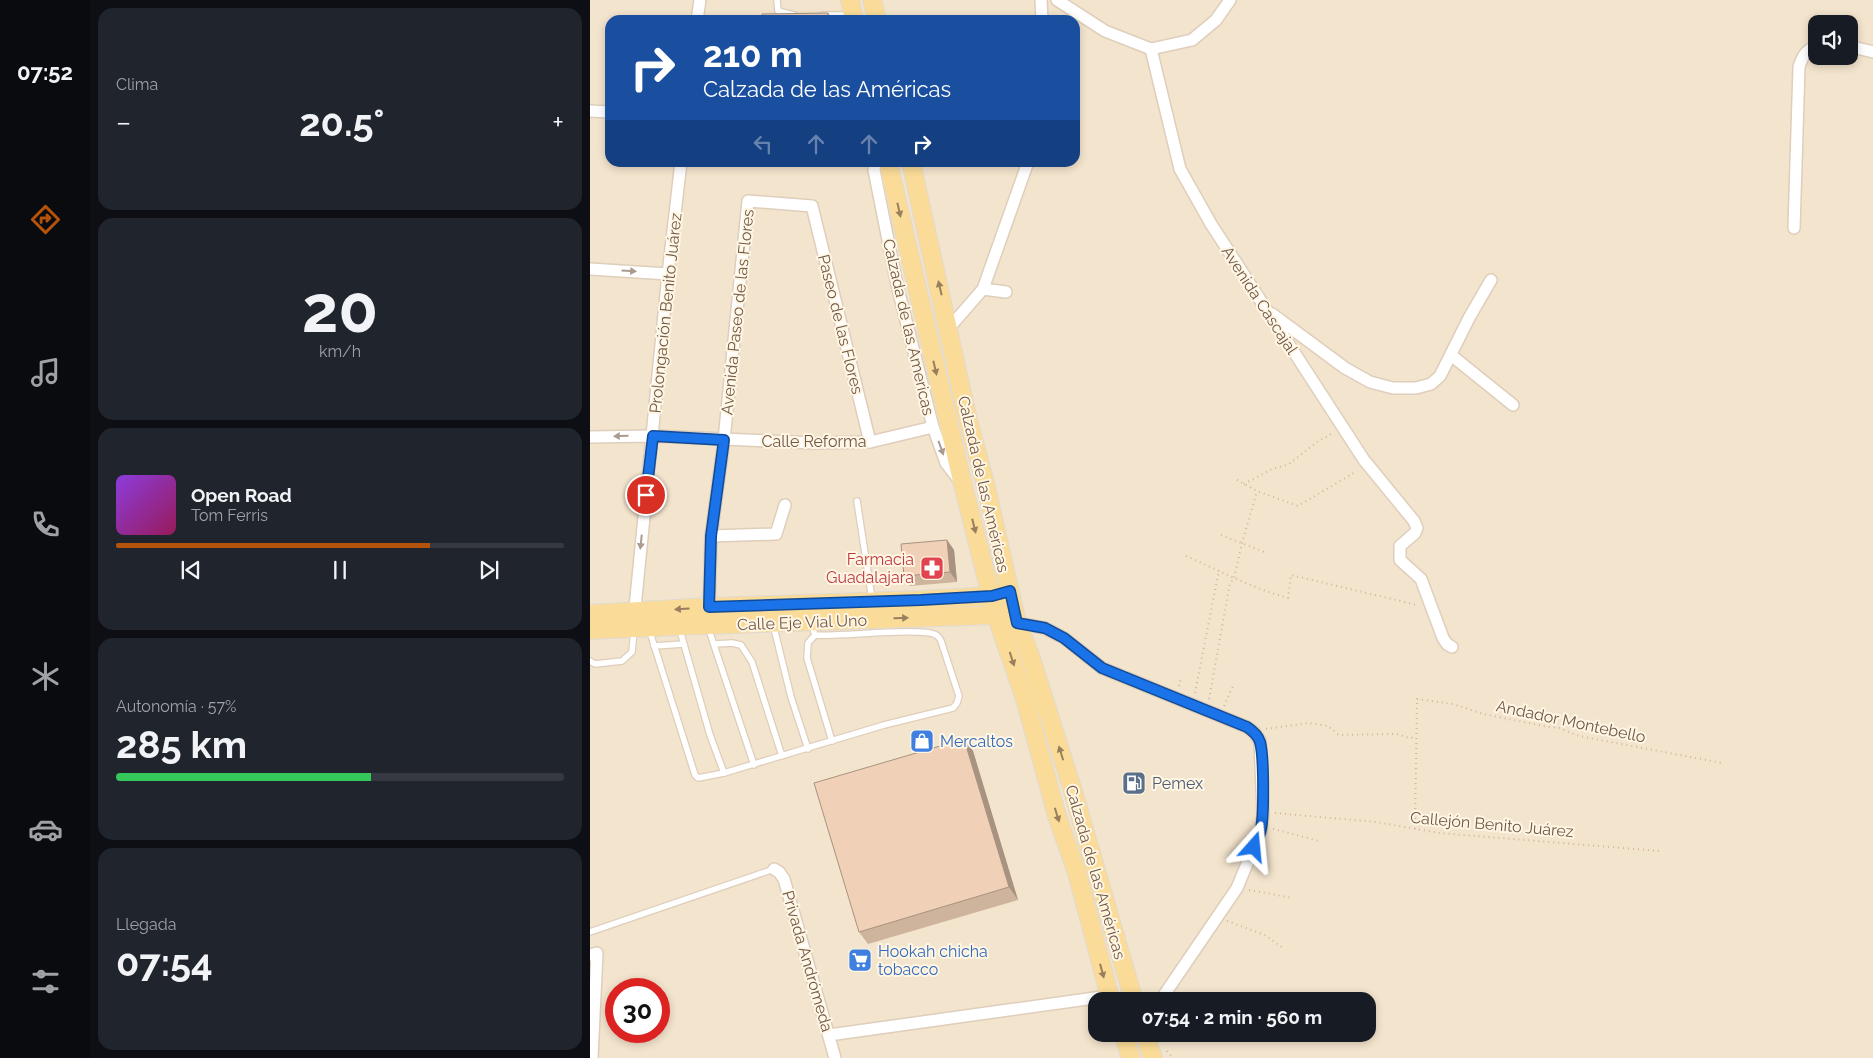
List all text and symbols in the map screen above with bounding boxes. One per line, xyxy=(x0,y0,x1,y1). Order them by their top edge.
map controls xyxy=(1808,15,1858,65)
button: sound xyxy=(1808,15,1858,65)
text: 210 m xyxy=(703,34,803,75)
icon: right xyxy=(620,35,685,100)
text: 07:52 xyxy=(17,59,73,85)
text: Clima xyxy=(116,75,158,94)
text: Calzada de las Américas xyxy=(703,76,951,102)
text: 20.5° xyxy=(299,100,384,145)
text: − xyxy=(116,106,131,139)
text: + xyxy=(552,106,564,139)
icon: left xyxy=(749,130,777,158)
icon: ahead xyxy=(802,130,830,158)
icon: ahead xyxy=(855,130,883,158)
icon: right xyxy=(908,130,936,158)
icon: directions xyxy=(28,202,63,237)
one-way arrow xyxy=(895,202,903,218)
street label: Avenida Paseo de las Flores xyxy=(717,208,758,416)
street label: Prolongación Benito Juárez xyxy=(646,212,685,414)
street label: Calzada de las Americas xyxy=(879,237,938,417)
street label: Avenida Cascajal xyxy=(1218,243,1302,358)
street label: Paseo de las Flores xyxy=(814,252,867,396)
one-way arrow xyxy=(621,268,637,276)
text: 20 xyxy=(302,271,378,347)
one-way arrow xyxy=(936,281,944,296)
text: km/h xyxy=(319,342,361,361)
icon: music xyxy=(28,355,63,390)
one-way arrow xyxy=(931,361,939,376)
street label: Calzada de las Américas xyxy=(954,394,1013,574)
street label: Calle Reforma xyxy=(762,432,866,451)
one-way arrow xyxy=(613,433,629,441)
one-way arrow xyxy=(937,441,945,456)
pin xyxy=(625,474,667,516)
icon: arrive xyxy=(632,481,660,509)
text: Open Road xyxy=(191,484,292,506)
text: Tom Ferris xyxy=(191,506,268,525)
icon: phone xyxy=(28,507,63,542)
one-way arrow xyxy=(970,519,978,534)
one-way arrow xyxy=(637,534,645,550)
place label: Farmacia Guadalajara xyxy=(826,550,914,587)
pharmacy icon: Farmacia Guadalajara xyxy=(919,555,945,581)
icon: previous xyxy=(177,556,205,584)
icon: pause xyxy=(326,556,354,584)
icon: next xyxy=(475,556,503,584)
one-way arrow xyxy=(674,605,690,613)
street label: Calle Eje Vial Uno xyxy=(737,611,867,634)
one-way arrow xyxy=(893,614,909,622)
one-way arrow xyxy=(1008,651,1016,666)
icon: climate xyxy=(28,659,63,694)
street label: Andador Montebello xyxy=(1494,696,1647,747)
text: Autonomía · 57% xyxy=(116,697,236,716)
text: 285 km xyxy=(116,722,247,767)
shop icon: Mercaltos xyxy=(909,728,935,754)
place label: Mercaltos xyxy=(940,732,1013,751)
one-way arrow xyxy=(1056,745,1064,760)
fuel station icon: Pemex xyxy=(1121,770,1147,796)
place label: Pemex xyxy=(1152,774,1203,793)
street label: Calzada de las Américas xyxy=(1062,783,1130,962)
one-way arrow xyxy=(1054,807,1061,822)
street label: Callejón Benito Juárez xyxy=(1409,808,1575,841)
icon: car xyxy=(28,812,63,847)
position arrow xyxy=(1227,820,1279,872)
street label: Privada Andrómeda xyxy=(778,888,837,1034)
text: Llegada xyxy=(116,915,176,934)
text: 07:54 xyxy=(116,940,213,985)
place label: Hookah chicha tobacco xyxy=(878,942,988,979)
supermarket icon: Hookah chicha tobacco xyxy=(847,947,873,973)
one-way arrow xyxy=(1099,963,1107,978)
icon: filters xyxy=(28,964,63,999)
speed limit sign: 30 xyxy=(605,978,670,1043)
text: 07:54 · 2 min · 560 m xyxy=(1142,1006,1322,1028)

